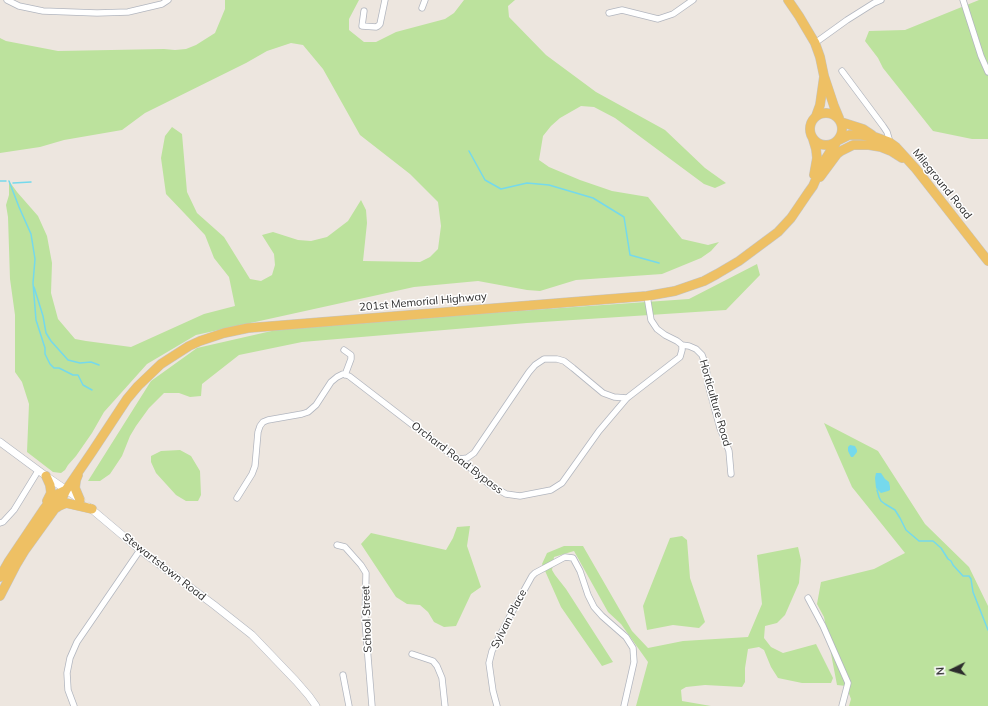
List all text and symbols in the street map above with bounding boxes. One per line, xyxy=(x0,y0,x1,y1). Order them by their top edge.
street label: Mileground Road xyxy=(910,146,974,222)
street label: 201st Memorial Highway xyxy=(359,290,487,314)
street label: Horticulture Road xyxy=(696,358,734,448)
street label: Orchard Road Bypass xyxy=(408,419,506,497)
street label: Stewartstown Road xyxy=(120,530,208,604)
street label: School Street xyxy=(359,585,375,653)
street label: Sylvan Place xyxy=(488,587,530,651)
north arrow xyxy=(932,650,972,690)
text: N xyxy=(933,666,947,676)

